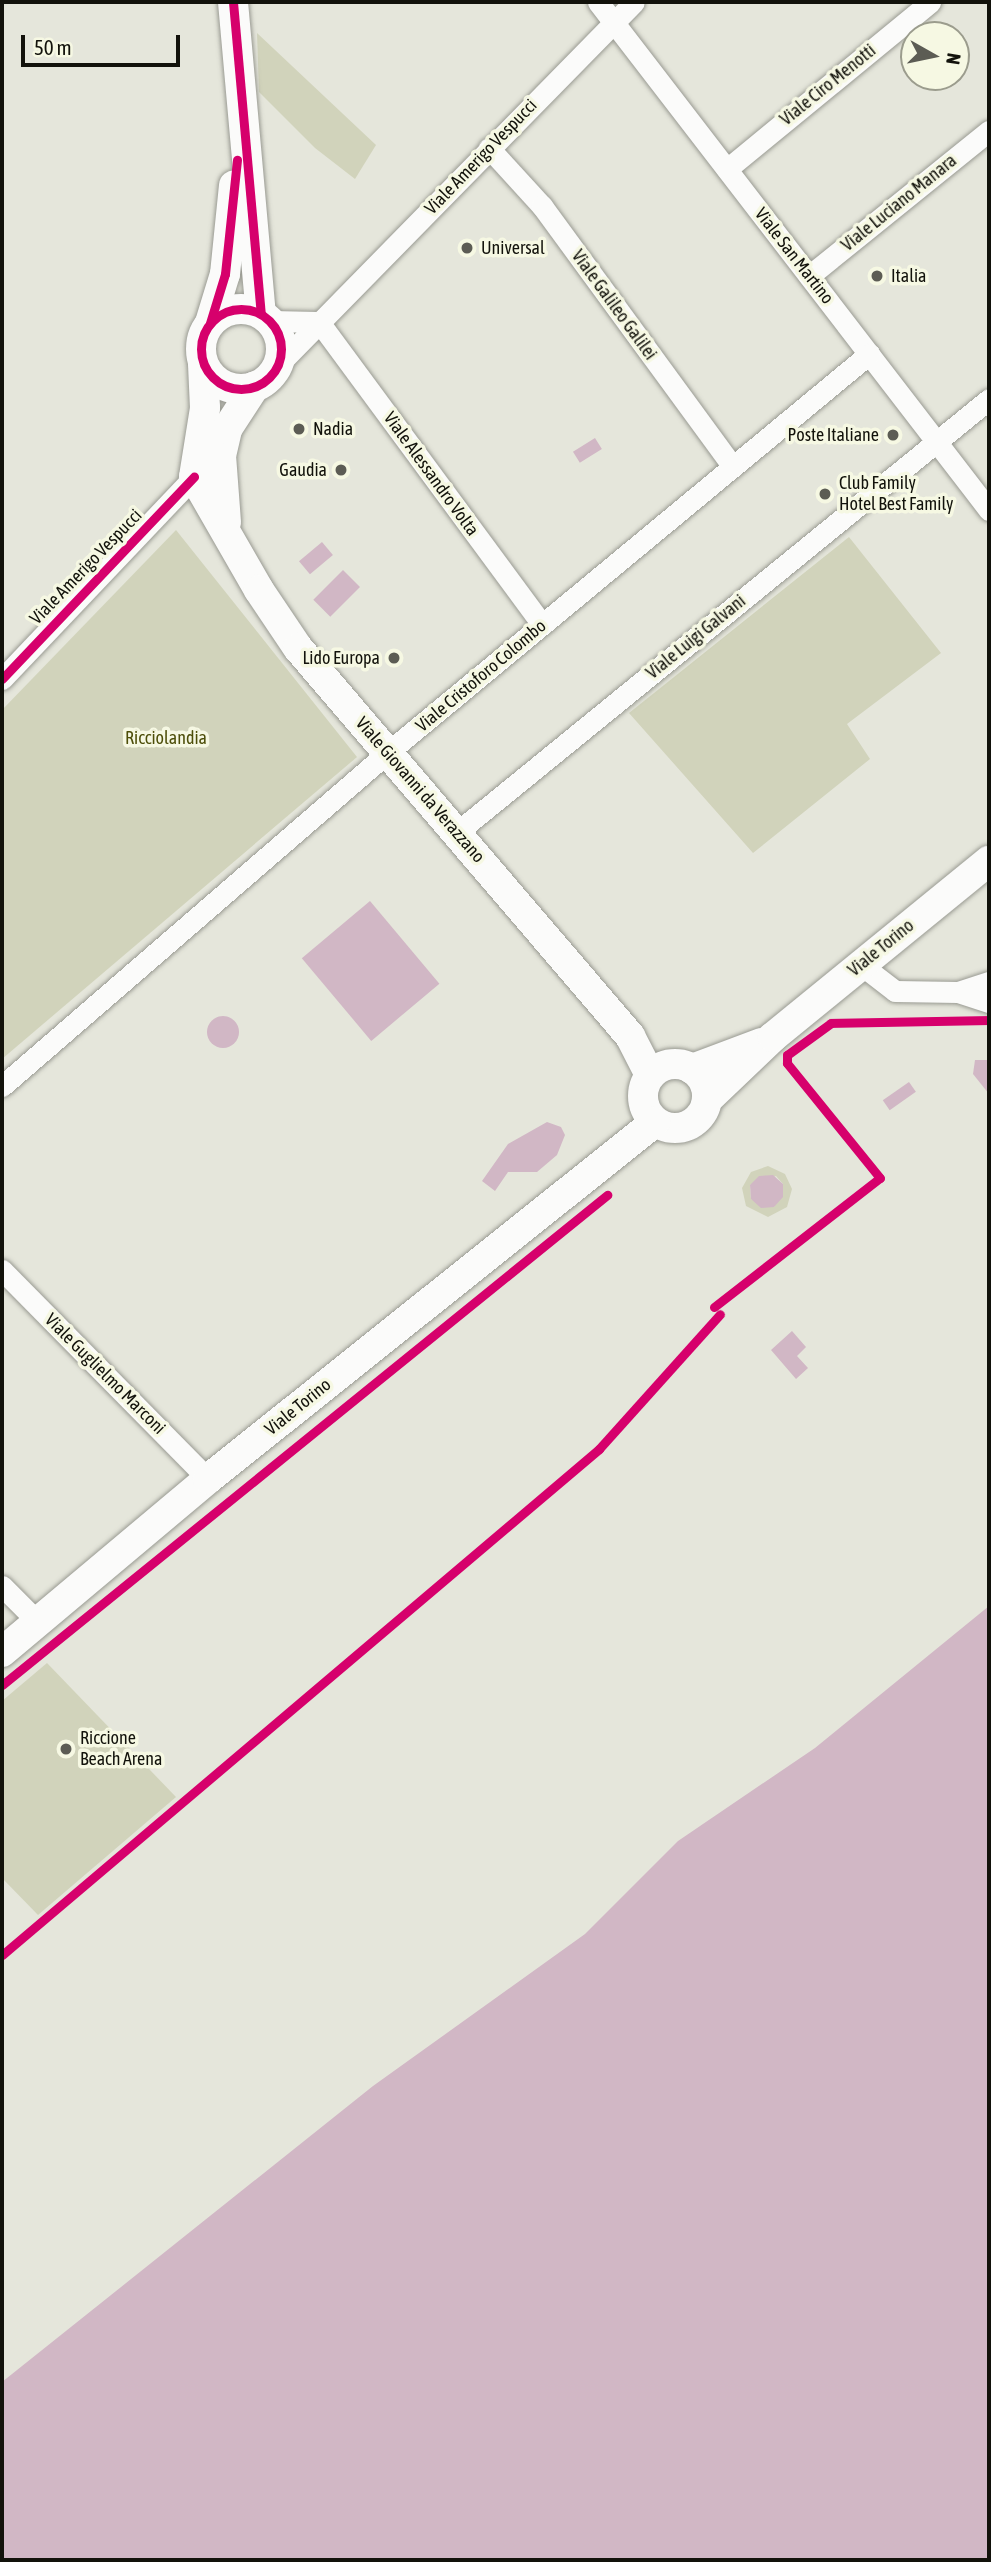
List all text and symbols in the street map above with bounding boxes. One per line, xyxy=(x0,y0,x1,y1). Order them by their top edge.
scale bar xyxy=(24,21,184,65)
north arrow xyxy=(900,21,970,91)
text: 50 m xyxy=(34,35,72,59)
street label: Viale Ciro Menotti xyxy=(776,40,880,130)
text: N xyxy=(942,52,966,66)
street label: Viale Amerigo Vespucci xyxy=(421,95,541,219)
street label: Viale Luciano Manara xyxy=(837,150,961,256)
street label: Viale San Martino xyxy=(750,204,838,308)
place label: Universal xyxy=(481,237,545,259)
marker: Universal xyxy=(459,240,475,256)
street label: Viale Galileo Galilei xyxy=(567,246,661,364)
place label: Italia xyxy=(891,265,926,287)
marker: Italia xyxy=(869,268,885,284)
street label: Viale Alessandro Volta xyxy=(379,408,483,540)
place label: Nadia xyxy=(313,418,353,440)
marker: Nadia xyxy=(291,421,307,437)
place label: Poste Italiane xyxy=(788,424,879,446)
marker: Poste Italiane xyxy=(885,427,901,443)
place label: Gaudia xyxy=(279,459,327,481)
marker: Gaudia xyxy=(333,462,349,478)
place label: Club Family Hotel Best Family xyxy=(839,473,953,516)
marker: Club Family Hotel Best Family xyxy=(817,486,833,502)
street label: Viale Amerigo Vespucci xyxy=(26,505,146,629)
street label: Viale Luigi Galvani xyxy=(642,590,750,684)
street label: Viale Cristoforo Colombo xyxy=(412,615,550,737)
place label: Lido Europa xyxy=(302,647,380,669)
marker: Lido Europa xyxy=(386,650,402,666)
street label: Viale Giovanni da Verazzano xyxy=(351,713,489,867)
park label: Ricciolandia xyxy=(125,727,207,749)
street label: Viale Torino xyxy=(844,915,918,981)
street label: Viale Guglielmo Marconi xyxy=(40,1309,170,1439)
street label: Viale Torino xyxy=(261,1374,335,1440)
place label: Riccione Beach Arena xyxy=(80,1728,162,1770)
marker: Riccione Beach Arena xyxy=(58,1741,74,1757)

